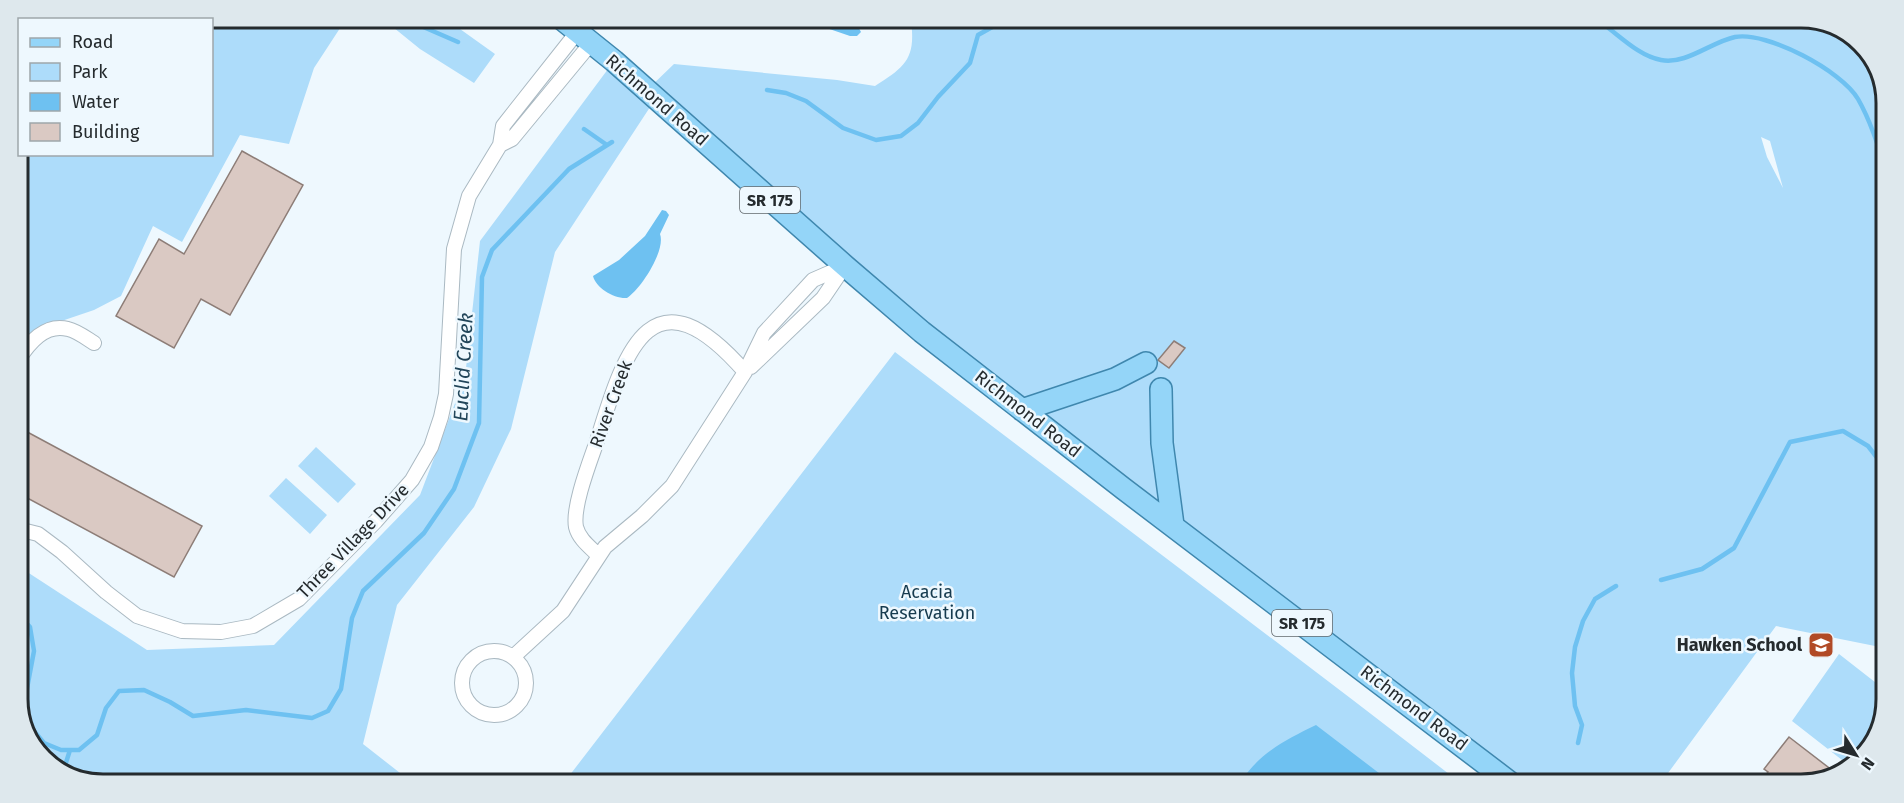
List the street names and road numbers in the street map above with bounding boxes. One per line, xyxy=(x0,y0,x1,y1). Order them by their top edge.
street label: Richmond Road xyxy=(601,49,713,151)
road number: SR 175 xyxy=(740,187,800,213)
street label: River Creek xyxy=(585,357,637,451)
street label: Richmond Road xyxy=(971,366,1085,462)
street label: Three Village Drive xyxy=(292,479,414,603)
road number: SR 175 xyxy=(1272,610,1332,636)
street label: Richmond Road xyxy=(1356,661,1472,755)

